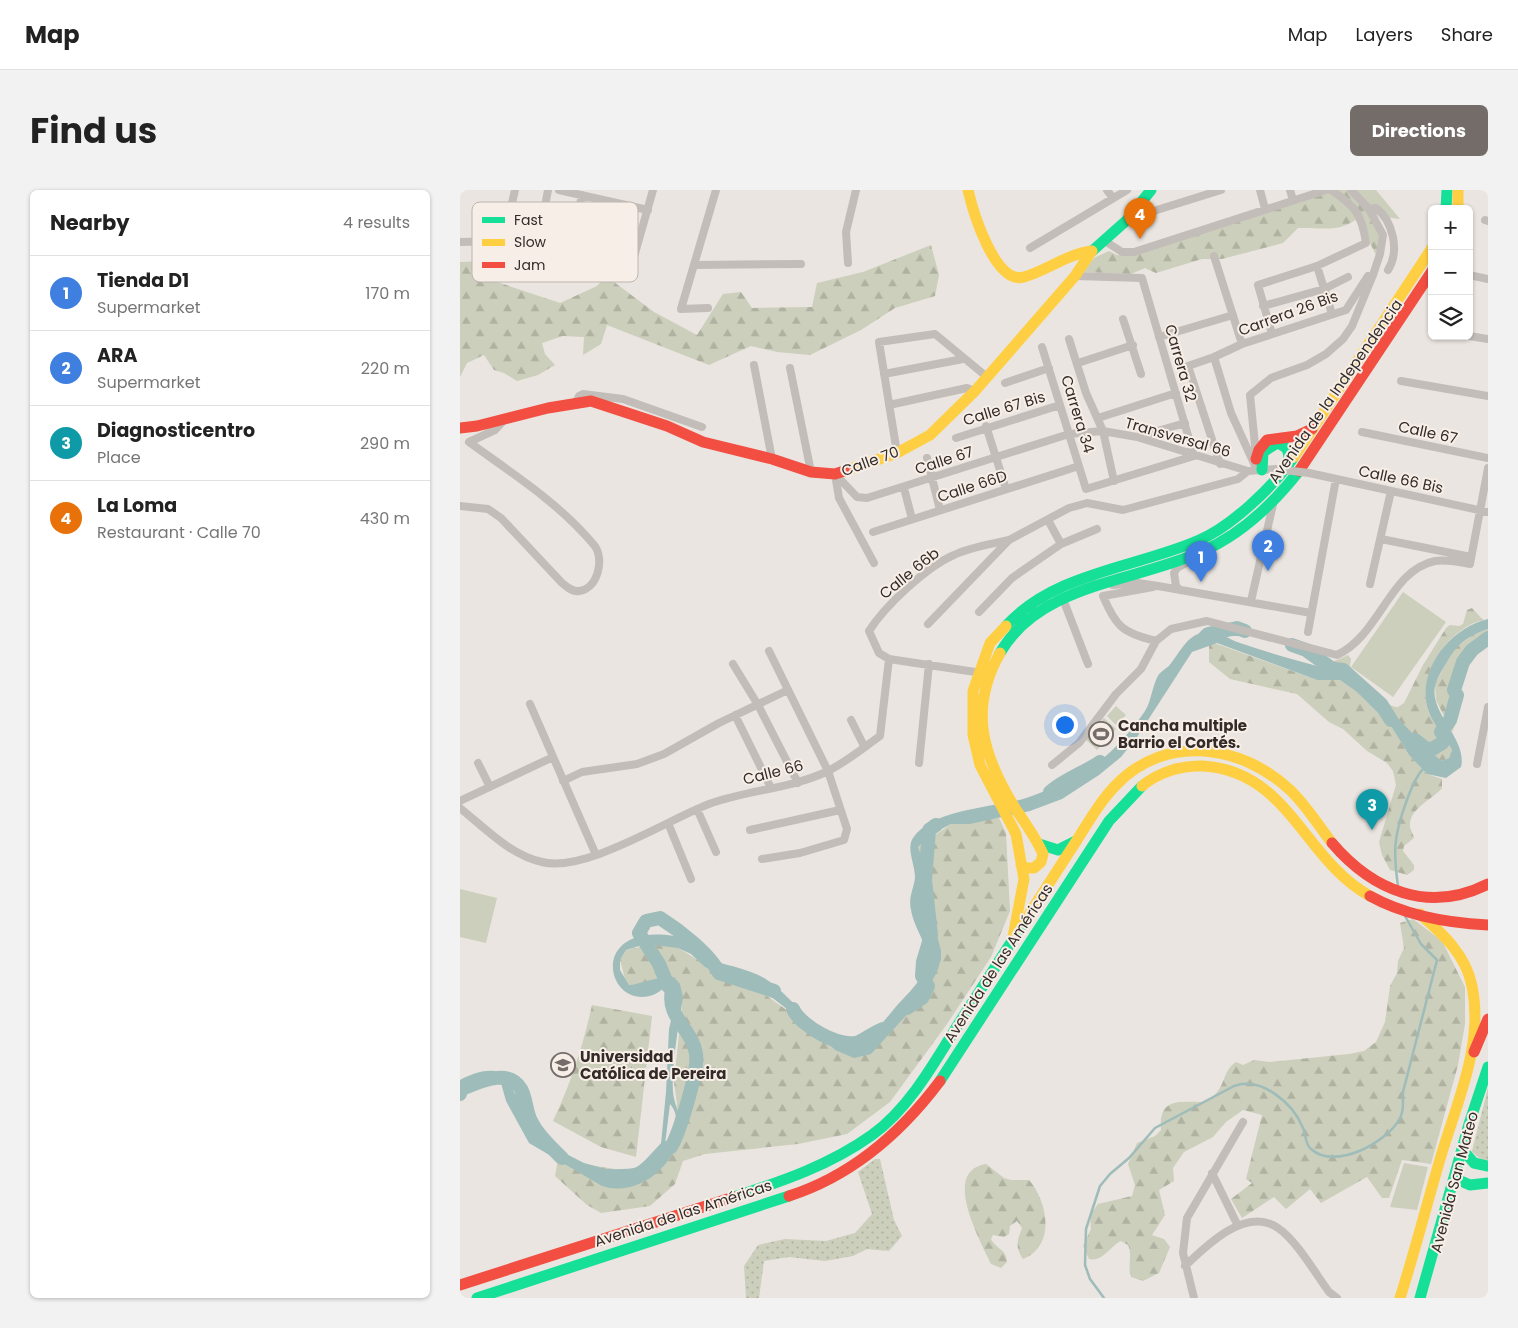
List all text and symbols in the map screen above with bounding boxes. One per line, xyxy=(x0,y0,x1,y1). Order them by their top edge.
text: Map xyxy=(25,18,80,51)
text: Map xyxy=(1288,22,1328,47)
text: Layers xyxy=(1356,22,1413,47)
text: Share xyxy=(1441,22,1493,47)
button: Directions xyxy=(1350,105,1488,156)
text: Find us xyxy=(30,106,157,155)
pin: 4 xyxy=(1124,198,1156,239)
legend xyxy=(472,202,638,282)
map controls xyxy=(1428,205,1473,340)
button: + xyxy=(1428,205,1473,250)
text: Nearby xyxy=(50,208,130,237)
text: Fast xyxy=(514,210,543,230)
text: 4 results xyxy=(343,211,410,234)
text: Slow xyxy=(514,232,547,252)
button: − xyxy=(1428,250,1473,295)
text: Jam xyxy=(514,255,545,275)
text: Tienda D1 xyxy=(97,267,189,294)
text: 1 xyxy=(63,282,69,305)
text: 170 m xyxy=(365,282,410,305)
street label: Carrera 26 Bis xyxy=(1235,285,1341,341)
street label: Avenida de la Independencia xyxy=(1263,295,1407,487)
button: layers xyxy=(1428,295,1473,340)
text: Supermarket xyxy=(97,296,201,319)
street label: Carrera 32 xyxy=(1160,322,1202,404)
text: ARA xyxy=(97,342,137,369)
text: 2 xyxy=(61,357,71,380)
text: 220 m xyxy=(361,357,410,380)
text: Supermarket xyxy=(97,371,201,394)
street label: Carrera 34 xyxy=(1056,373,1100,455)
street label: Calle 67 Bis xyxy=(960,386,1048,430)
street label: Transversal 66 xyxy=(1123,412,1233,462)
street label: Calle 67 xyxy=(1396,415,1460,449)
text: Diagnosticentro xyxy=(97,417,255,444)
text: 3 xyxy=(61,432,71,455)
text: 290 m xyxy=(360,432,410,455)
street label: Calle 70 xyxy=(838,441,902,481)
street label: Calle 67 xyxy=(912,441,976,479)
text: Place xyxy=(97,446,141,469)
street label: Calle 66 Bis xyxy=(1357,460,1445,498)
street label: Calle 66D xyxy=(934,465,1010,507)
text: La Loma xyxy=(97,492,177,519)
text: 4 xyxy=(61,507,71,530)
text: 430 m xyxy=(360,507,410,530)
text: Restaurant · Calle 70 xyxy=(97,521,261,544)
pin: 2 xyxy=(1252,530,1284,571)
pin: 1 xyxy=(1185,541,1217,582)
street label: Calle 66b xyxy=(875,542,943,604)
your location xyxy=(1052,712,1078,738)
place label: Cancha multiple Barrio el Cortés. xyxy=(1118,715,1247,753)
sports icon: Cancha multiple Barrio el Cortés. xyxy=(1088,721,1114,747)
street label: Calle 66 xyxy=(741,754,805,790)
pin: 3 xyxy=(1356,789,1388,830)
street label: Avenida de las Américas xyxy=(939,879,1057,1047)
place label: Universidad Católica de Pereira xyxy=(580,1046,726,1084)
school or university icon: Universidad Católica de Pereira xyxy=(550,1052,576,1078)
street label: Avenida San Mateo xyxy=(1425,1109,1483,1255)
street label: Avenida de las Américas xyxy=(591,1174,775,1252)

